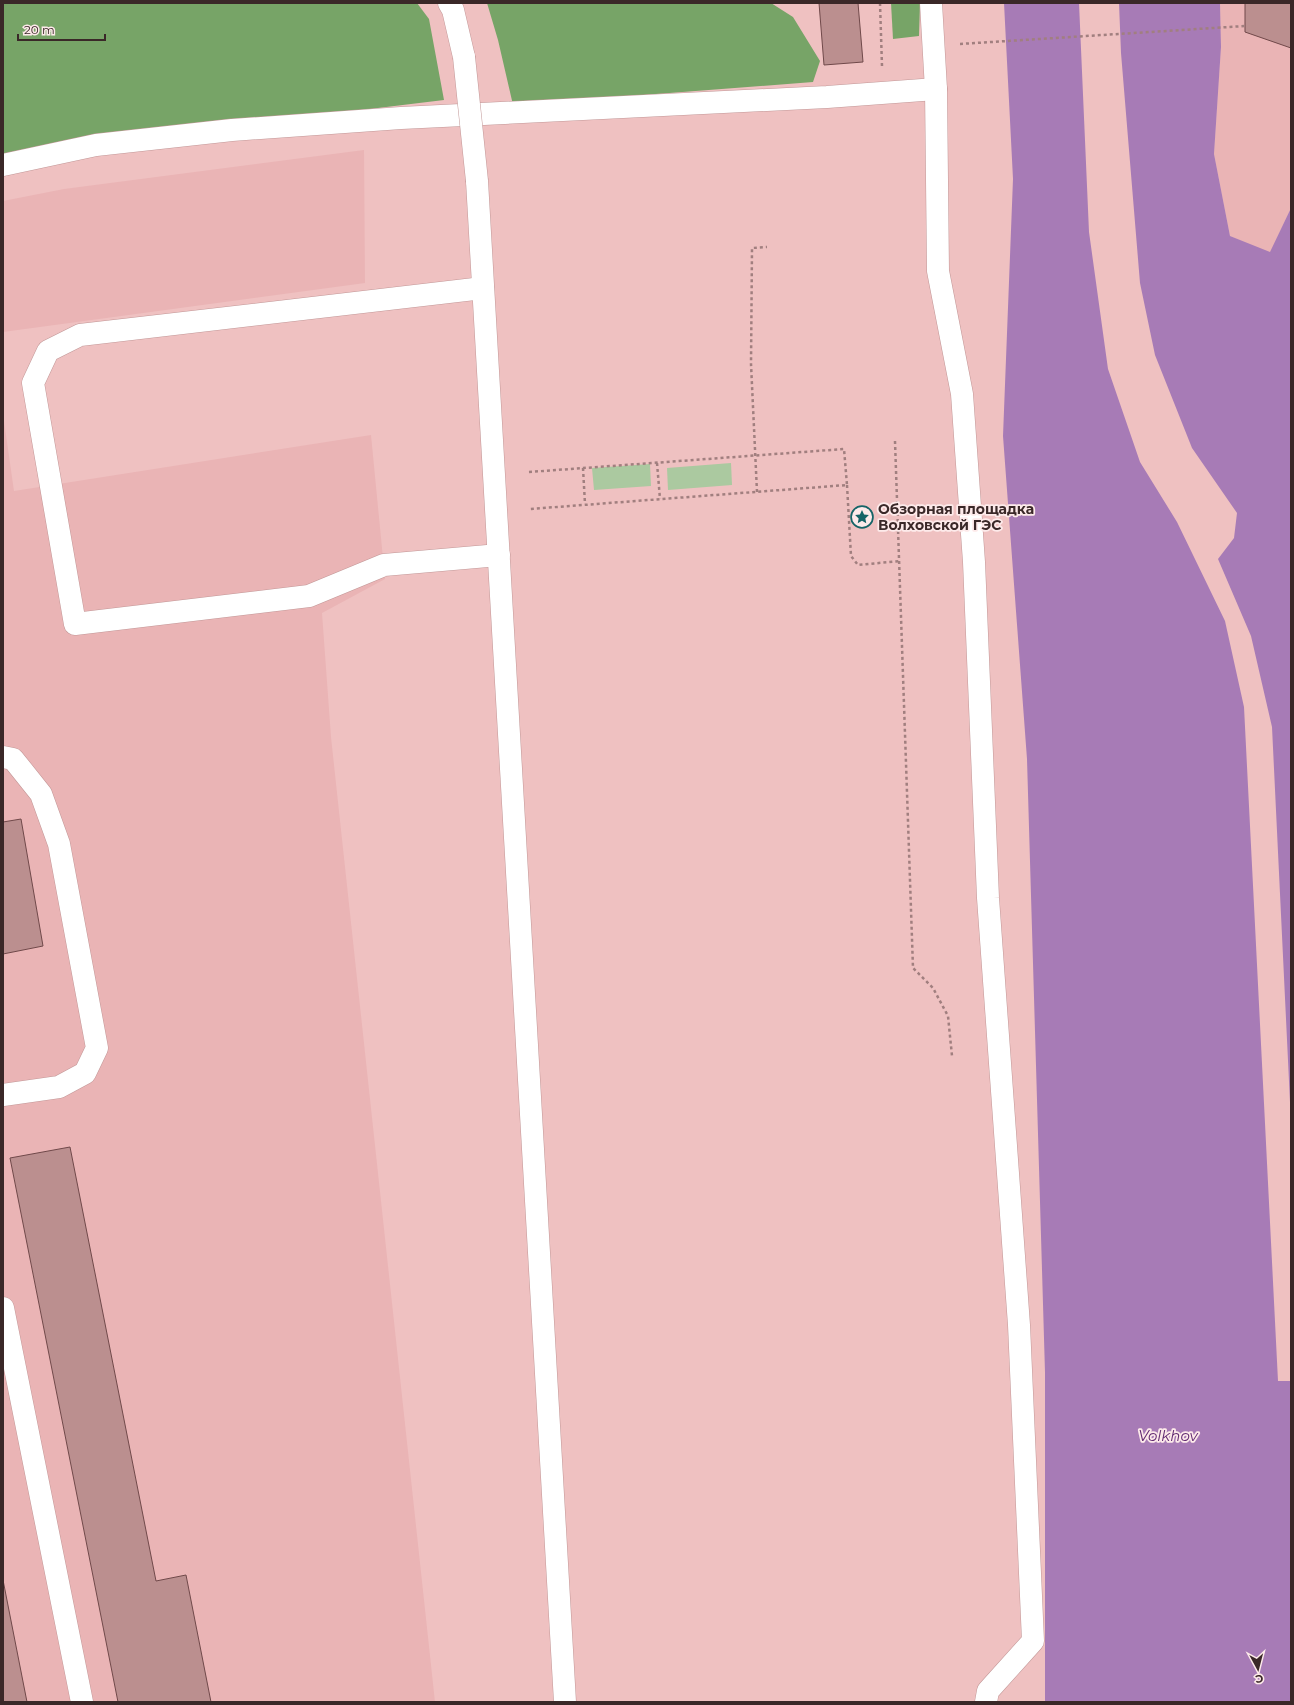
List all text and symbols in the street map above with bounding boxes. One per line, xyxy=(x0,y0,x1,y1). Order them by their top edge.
scale bar xyxy=(18,16,105,42)
text: 20 m xyxy=(24,22,55,37)
place label: Обзорная площадка Волховской ГЭС xyxy=(878,500,1034,534)
place icon: Обзорная площадка Волховской ГЭС xyxy=(849,504,875,530)
water label: Volkhov xyxy=(1138,1426,1199,1445)
north arrow xyxy=(1238,1649,1278,1689)
text: С xyxy=(1254,1671,1264,1686)

